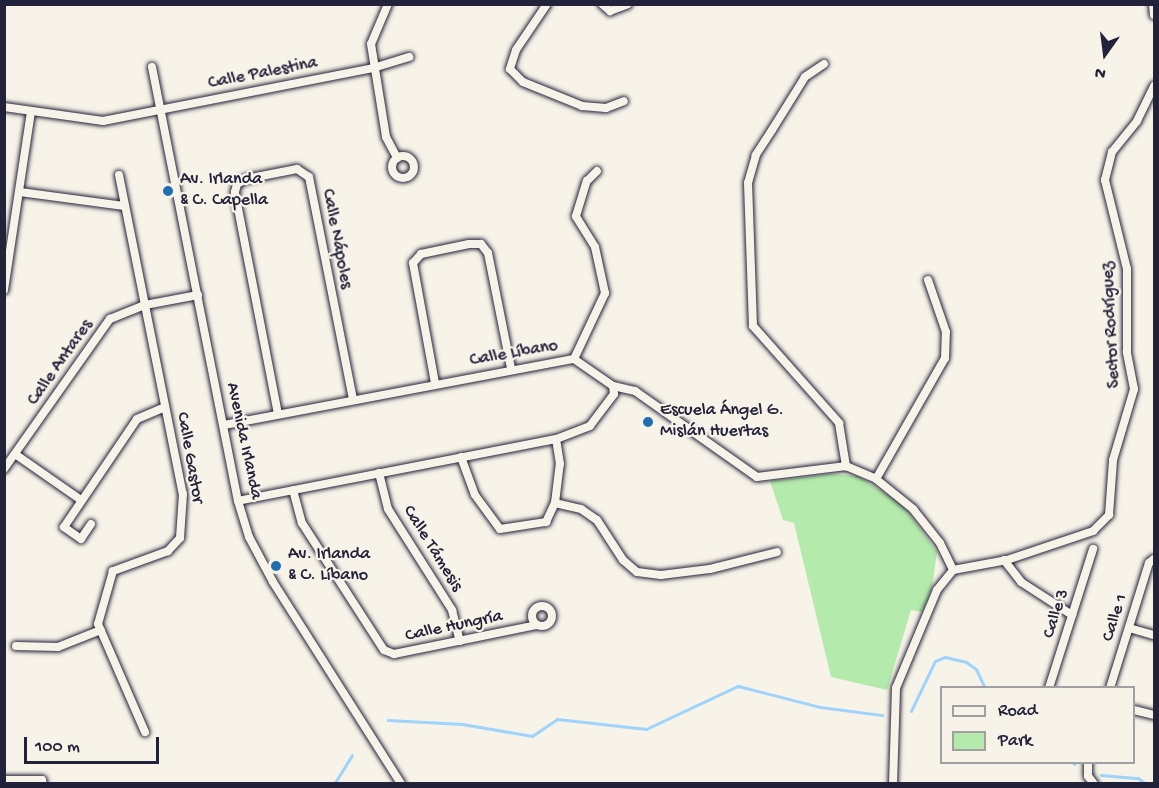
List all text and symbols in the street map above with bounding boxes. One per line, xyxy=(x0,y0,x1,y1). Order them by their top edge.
north arrow xyxy=(1075,24,1135,84)
street label: Calle Palestina xyxy=(207,53,319,95)
text: N xyxy=(1093,61,1108,82)
place label: Av. Irlanda & C. Capella xyxy=(180,170,268,213)
marker: Av. Irlanda & C. Capella xyxy=(161,184,175,198)
street label: Calle Nápoles xyxy=(316,187,356,291)
street label: Sector Rodríguez xyxy=(1098,261,1126,389)
street label: Calle Antares xyxy=(23,316,99,410)
street label: Calle Líbano xyxy=(468,336,560,372)
street label: Avenida Irlanda xyxy=(220,381,266,501)
place label: Escuela Ángel G. Mislán Huertas xyxy=(660,401,784,444)
street label: Calle Gastor xyxy=(170,411,208,505)
marker: Escuela Ángel G. Mislán Huertas xyxy=(641,415,655,429)
street label: Calle Támesis xyxy=(397,502,467,596)
place label: Av. Irlanda & C. Líbano xyxy=(288,545,370,588)
marker: Av. Irlanda & C. Líbano xyxy=(269,559,283,573)
street label: Calle 3 xyxy=(1039,587,1075,641)
street label: Calle 1 xyxy=(1098,592,1134,644)
street label: Calle Hungría xyxy=(403,606,505,648)
legend xyxy=(940,686,1135,764)
text: Road xyxy=(998,701,1037,722)
scale bar xyxy=(27,725,162,763)
text: Park xyxy=(998,731,1032,752)
text: 100 m xyxy=(35,737,80,758)

